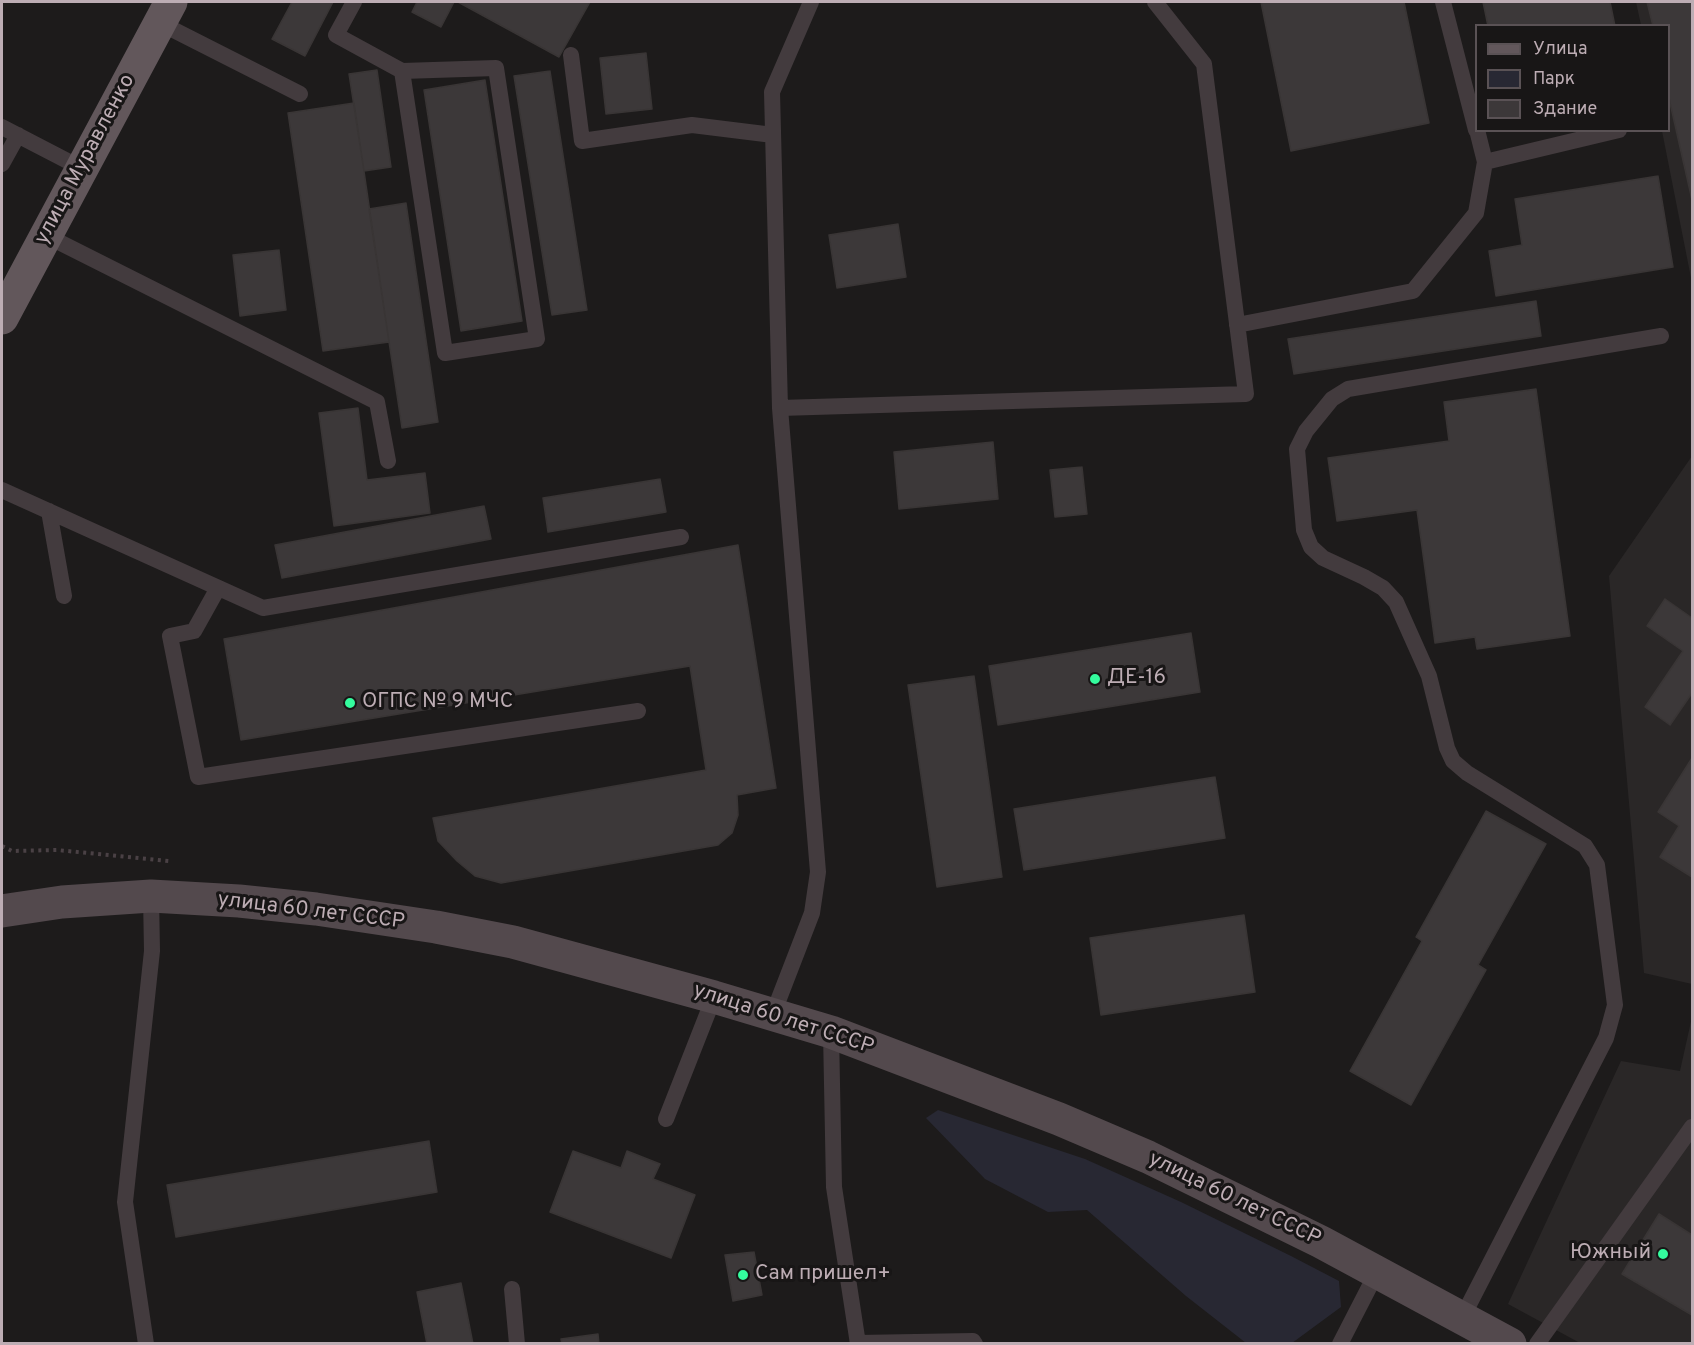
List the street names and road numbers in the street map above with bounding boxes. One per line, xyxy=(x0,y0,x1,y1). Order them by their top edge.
street label: улица Муравленко xyxy=(31,71,141,249)
street label: улица 60 лет СССР xyxy=(216,888,406,936)
street label: улица 60 лет СССР xyxy=(690,979,876,1061)
street label: улица 60 лет СССР xyxy=(1144,1147,1324,1253)

